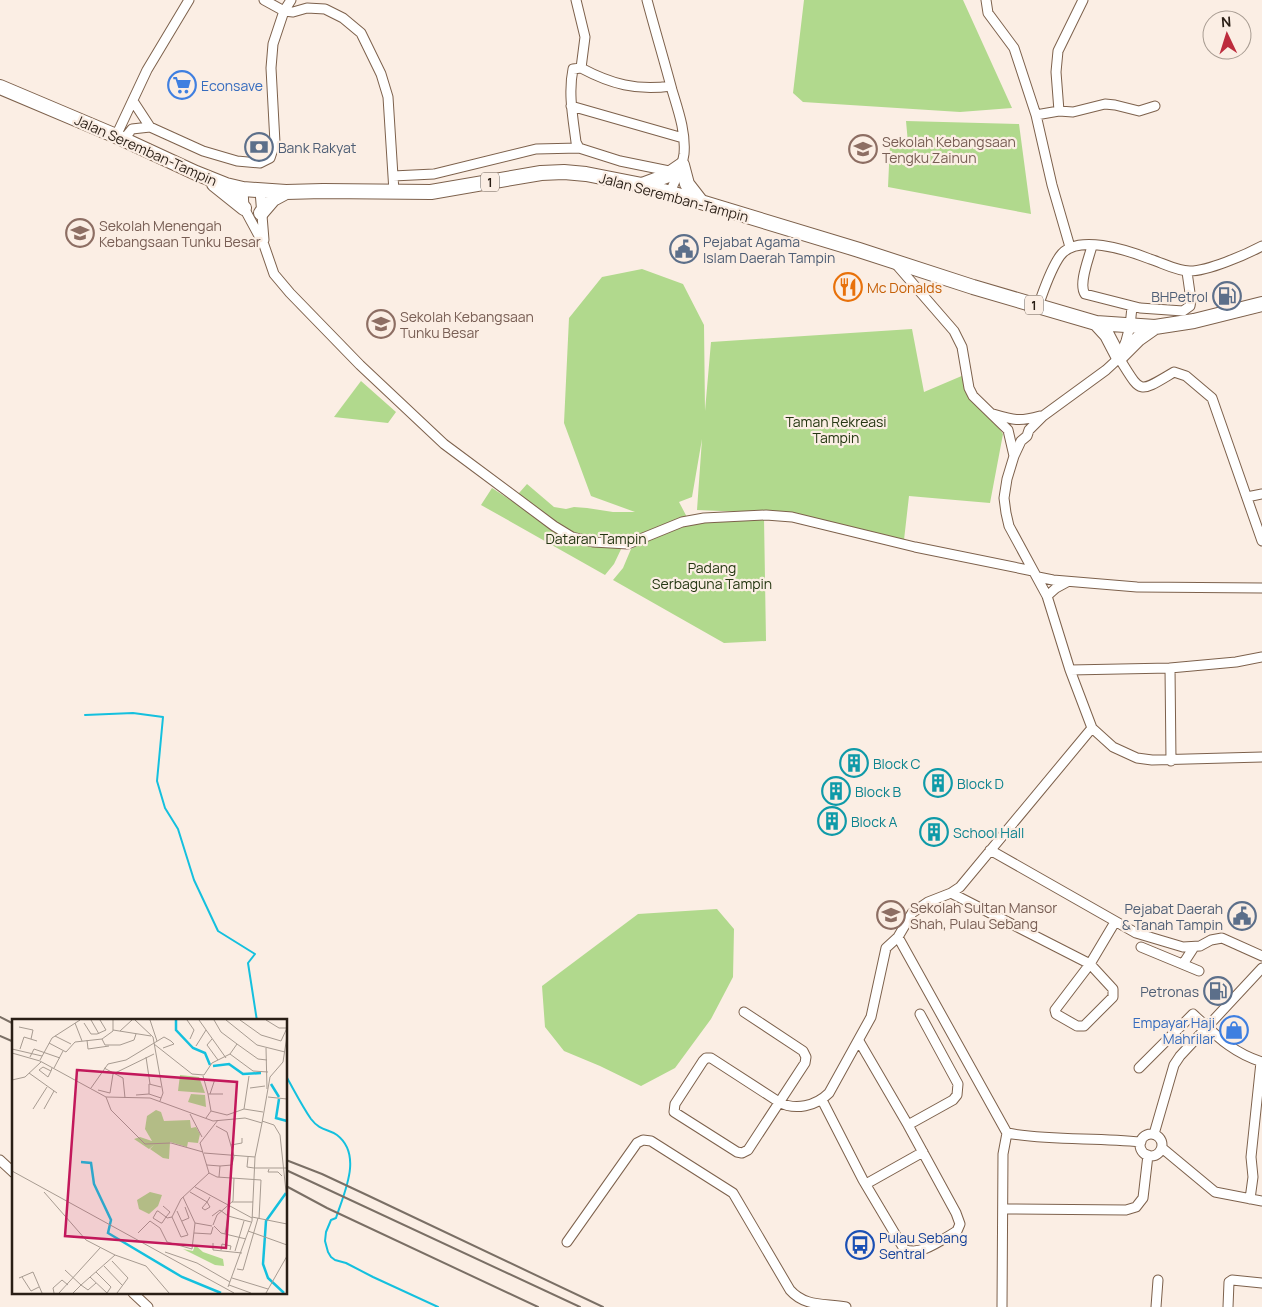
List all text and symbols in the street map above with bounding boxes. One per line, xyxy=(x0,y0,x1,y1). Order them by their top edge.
north arrow xyxy=(1202,10,1252,60)
text: N xyxy=(1220,12,1232,31)
supermarket icon: Econsave xyxy=(167,70,197,100)
place label: Econsave xyxy=(201,76,263,95)
street label: Jalan Seremban-Tampin xyxy=(72,110,220,190)
bank icon: Bank Rakyat xyxy=(244,132,274,162)
place label: Sekolah Kebangsaan Tengku Zainun xyxy=(882,132,1016,167)
school or university icon: Sekolah Kebangsaan Tengku Zainun xyxy=(848,134,878,164)
place label: Bank Rakyat xyxy=(278,138,357,157)
street label: Jalan Seremban-Tampin xyxy=(597,168,751,226)
road number: 1 xyxy=(481,172,499,192)
place label: Sekolah Menengah Kebangsaan Tunku Besar xyxy=(99,216,261,251)
school or university icon: Sekolah Menengah Kebangsaan Tunku Besar xyxy=(65,218,95,248)
place label: Pejabat Agama Islam Daerah Tampin xyxy=(703,232,835,267)
public building icon: Pejabat Agama Islam Daerah Tampin xyxy=(669,234,699,264)
restaurant icon: Mc Donalds xyxy=(833,272,863,302)
place label: Mc Donalds xyxy=(867,278,942,297)
fuel station icon: BHPetrol xyxy=(1212,281,1242,311)
place label: BHPetrol xyxy=(1151,287,1208,306)
road number: 1 xyxy=(1025,296,1043,314)
place label: Sekolah Kebangsaan Tunku Besar xyxy=(400,307,534,342)
school or university icon: Sekolah Kebangsaan Tunku Besar xyxy=(366,309,396,339)
park label: Taman Rekreasi Tampin xyxy=(785,412,887,447)
park label: Dataran Tampin xyxy=(545,529,647,548)
park label: Padang Serbaguna Tampin xyxy=(652,558,772,593)
building icon: Block C xyxy=(839,748,869,778)
place label: Block C xyxy=(873,754,921,773)
building icon: Block D xyxy=(923,768,953,798)
place label: Block D xyxy=(957,774,1004,793)
building icon: Block B xyxy=(821,776,851,806)
place label: Block B xyxy=(855,782,902,801)
building icon: Block A xyxy=(817,806,847,836)
place label: Block A xyxy=(851,812,898,831)
building icon: School Hall xyxy=(919,817,949,847)
place label: School Hall xyxy=(953,823,1024,842)
place label: Sekolah Sultan Mansor Shah, Pulau Sebang xyxy=(910,898,1057,933)
place label: Pejabat Daerah & Tanah Tampin xyxy=(1122,899,1223,934)
school or university icon: Sekolah Sultan Mansor Shah, Pulau Sebang xyxy=(876,900,906,930)
public building icon: Pejabat Daerah & Tanah Tampin xyxy=(1227,901,1257,931)
fuel station icon: Petronas xyxy=(1203,976,1233,1006)
place label: Petronas xyxy=(1140,982,1199,1001)
place label: Empayar Haji Mahrilar xyxy=(1133,1013,1215,1048)
shop icon: Empayar Haji Mahrilar xyxy=(1219,1015,1249,1045)
inset map xyxy=(12,1019,288,1294)
place label: Pulau Sebang Sentral xyxy=(879,1228,967,1263)
bus stop icon: Pulau Sebang Sentral xyxy=(845,1230,875,1260)

